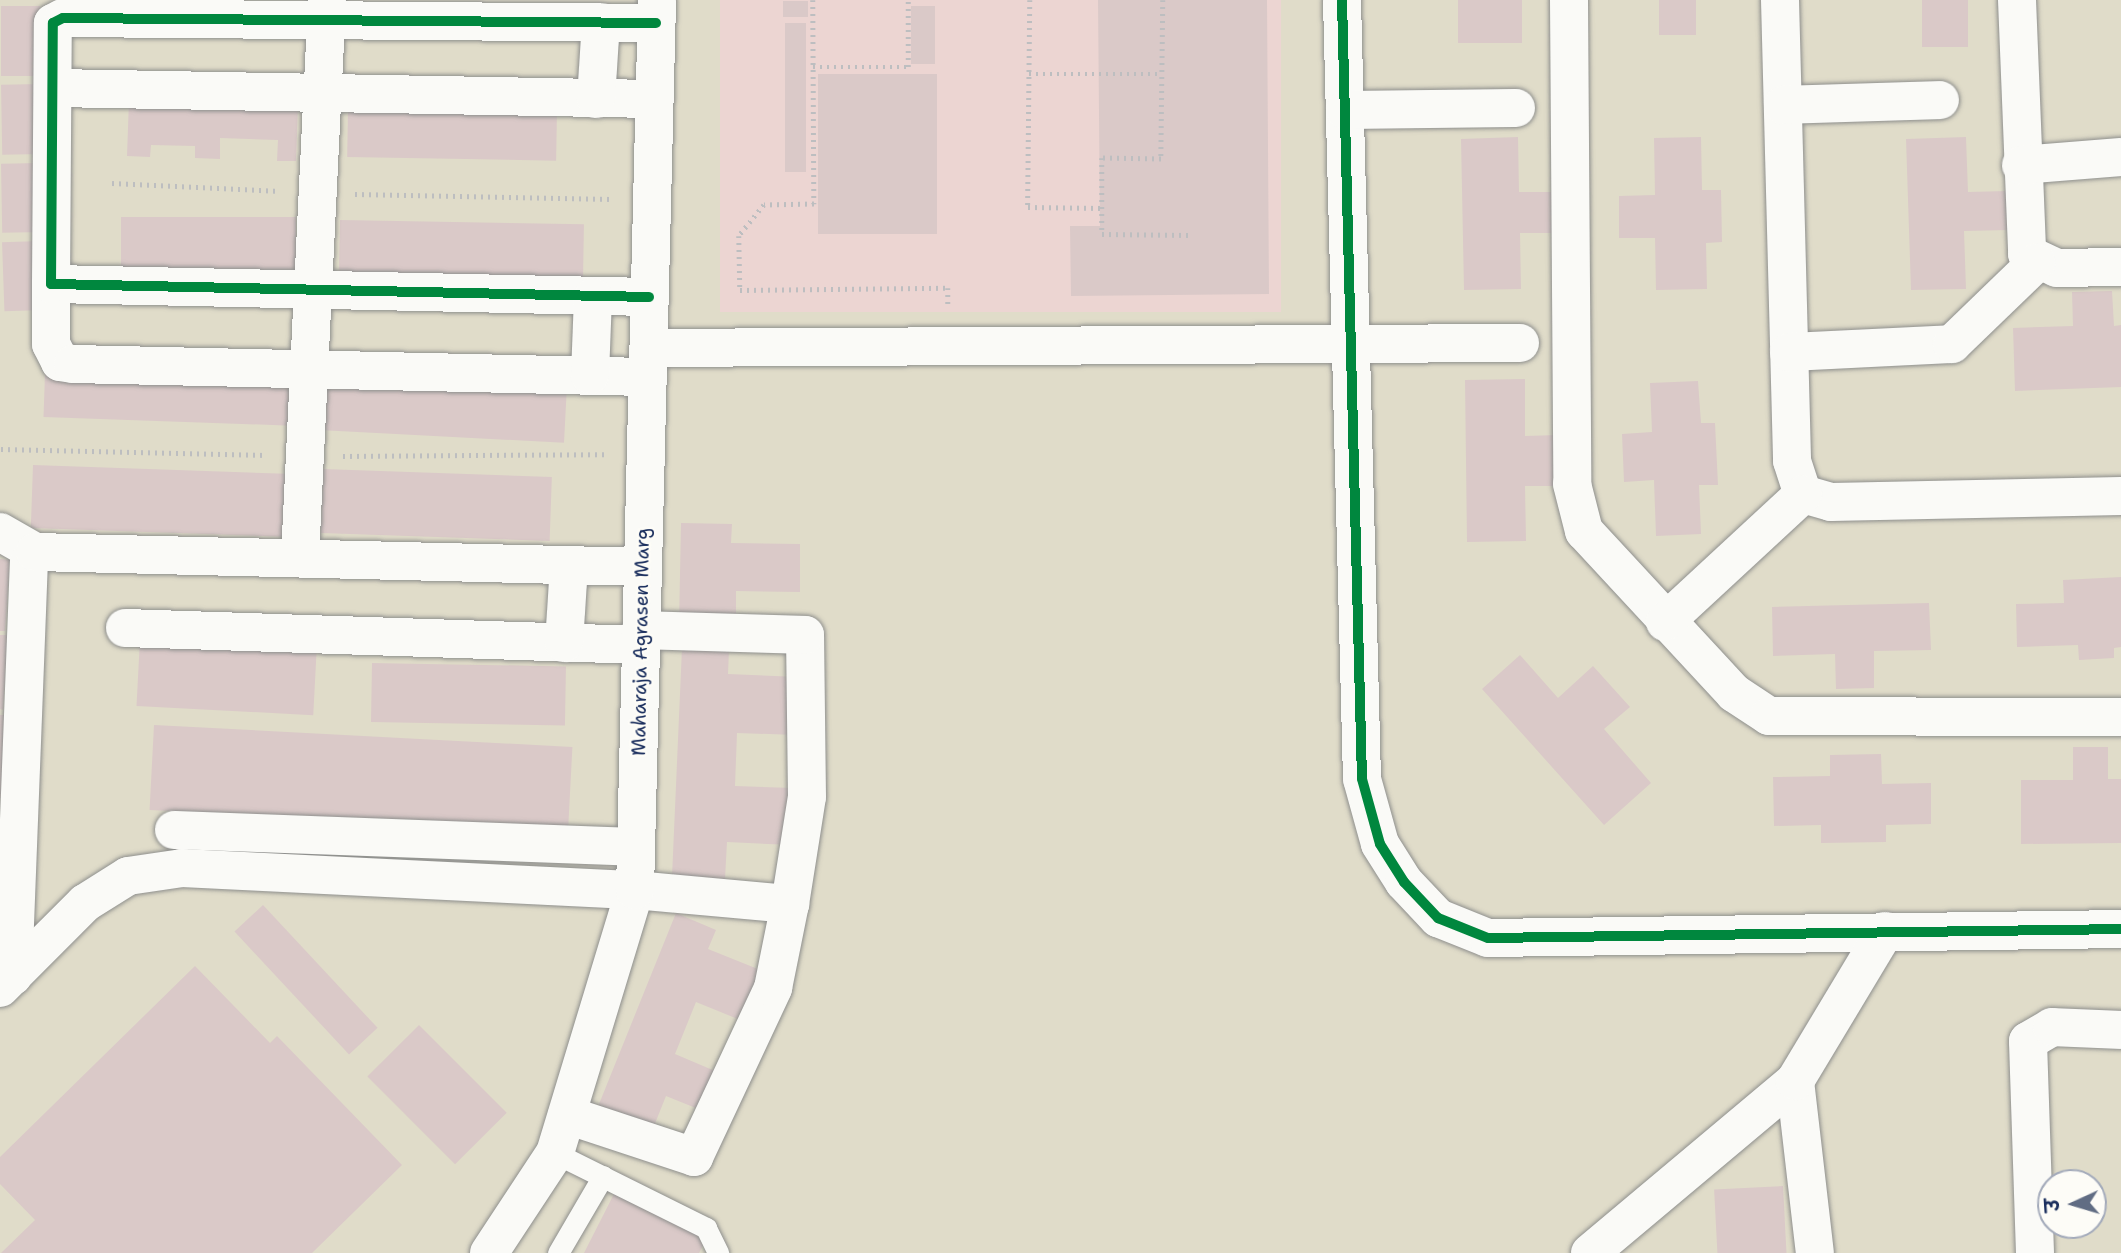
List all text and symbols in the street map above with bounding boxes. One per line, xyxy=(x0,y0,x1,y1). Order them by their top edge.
street label: Maharaja Agrasen Marg xyxy=(628,528,654,756)
north arrow xyxy=(2037,1169,2107,1239)
text: उ xyxy=(2040,1198,2065,1213)

